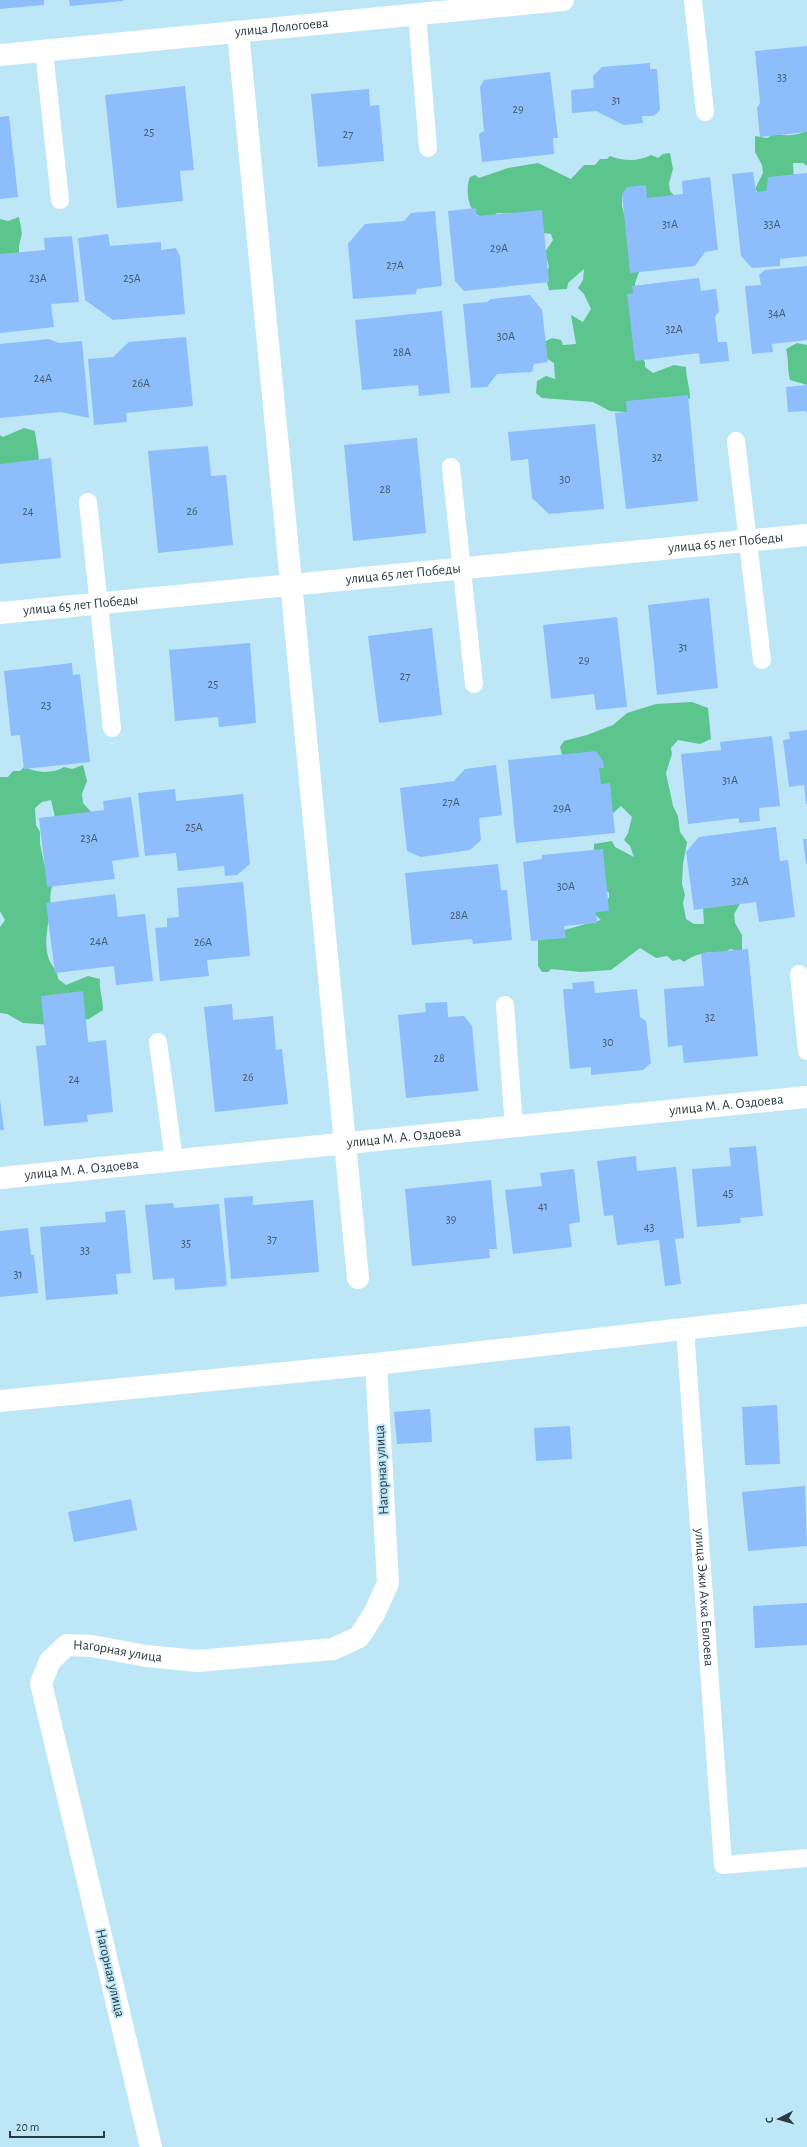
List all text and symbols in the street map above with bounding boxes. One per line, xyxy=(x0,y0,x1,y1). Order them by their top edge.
street label: улица Лологоева xyxy=(233,16,330,39)
house number: 33 xyxy=(777,71,787,83)
house number: 31 xyxy=(611,94,621,106)
house number: 29 xyxy=(512,103,524,115)
house number: 25 xyxy=(144,126,154,138)
house number: 27 xyxy=(343,128,353,140)
house number: 31А xyxy=(662,218,678,230)
house number: 33А xyxy=(764,218,780,230)
house number: 29А xyxy=(490,242,508,254)
house number: 27А xyxy=(386,259,404,271)
house number: 23А xyxy=(29,272,47,284)
house number: 25А xyxy=(123,272,141,284)
house number: 34А xyxy=(768,307,786,319)
house number: 32А xyxy=(665,323,683,335)
house number: 30А xyxy=(497,330,515,342)
house number: 28А xyxy=(393,346,411,358)
house number: 24А xyxy=(34,372,52,384)
house number: 26А xyxy=(132,377,150,389)
house number: 32 xyxy=(652,451,663,463)
house number: 30 xyxy=(559,473,571,485)
house number: 28 xyxy=(379,483,391,495)
house number: 24 xyxy=(22,505,34,517)
house number: 26 xyxy=(186,505,198,517)
street label: улица 65 лет Победы xyxy=(666,530,784,555)
street label: улица 65 лет Победы xyxy=(344,562,461,587)
street label: улица 65 лет Победы xyxy=(21,593,139,618)
house number: 31 xyxy=(678,641,688,653)
house number: 29 xyxy=(578,654,590,666)
house number: 27 xyxy=(400,670,410,682)
house number: 25 xyxy=(208,678,218,690)
house number: 23 xyxy=(41,699,51,711)
house number: 31А xyxy=(722,774,738,786)
house number: 27А xyxy=(442,796,460,808)
house number: 29А xyxy=(553,802,571,814)
house number: 25А xyxy=(185,821,203,833)
house number: 23А xyxy=(80,832,98,844)
house number: 32А xyxy=(731,875,749,887)
house number: 30А xyxy=(557,880,575,892)
house number: 28А xyxy=(450,909,468,921)
house number: 24А xyxy=(90,935,108,947)
house number: 26А xyxy=(194,936,212,948)
house number: 32 xyxy=(705,1011,716,1023)
house number: 30 xyxy=(602,1036,614,1048)
house number: 28 xyxy=(433,1052,445,1064)
house number: 26 xyxy=(242,1071,254,1083)
house number: 24 xyxy=(68,1073,80,1085)
street label: улица М. А. Оздоева xyxy=(668,1092,785,1118)
street label: улица М. А. Оздоева xyxy=(345,1125,462,1150)
street label: улица М. А. Оздоева xyxy=(23,1157,140,1183)
house number: 45 xyxy=(723,1187,733,1199)
house number: 41 xyxy=(538,1200,548,1212)
house number: 39 xyxy=(446,1213,457,1225)
house number: 43 xyxy=(644,1221,654,1233)
house number: 37 xyxy=(267,1233,277,1245)
house number: 35 xyxy=(181,1237,191,1249)
house number: 33 xyxy=(80,1244,90,1256)
house number: 31 xyxy=(13,1268,23,1280)
street label: Нагорная улица xyxy=(373,1424,391,1515)
street label: улица Эжи Ахка Евлоева xyxy=(692,1527,716,1667)
street label: Нагорная улица xyxy=(73,1638,163,1665)
street label: Нагорная улица xyxy=(93,1928,127,2019)
north arrow xyxy=(759,2099,799,2139)
scale bar xyxy=(10,2113,104,2139)
text: С xyxy=(764,2116,775,2124)
text: 20 m xyxy=(16,2121,39,2133)

